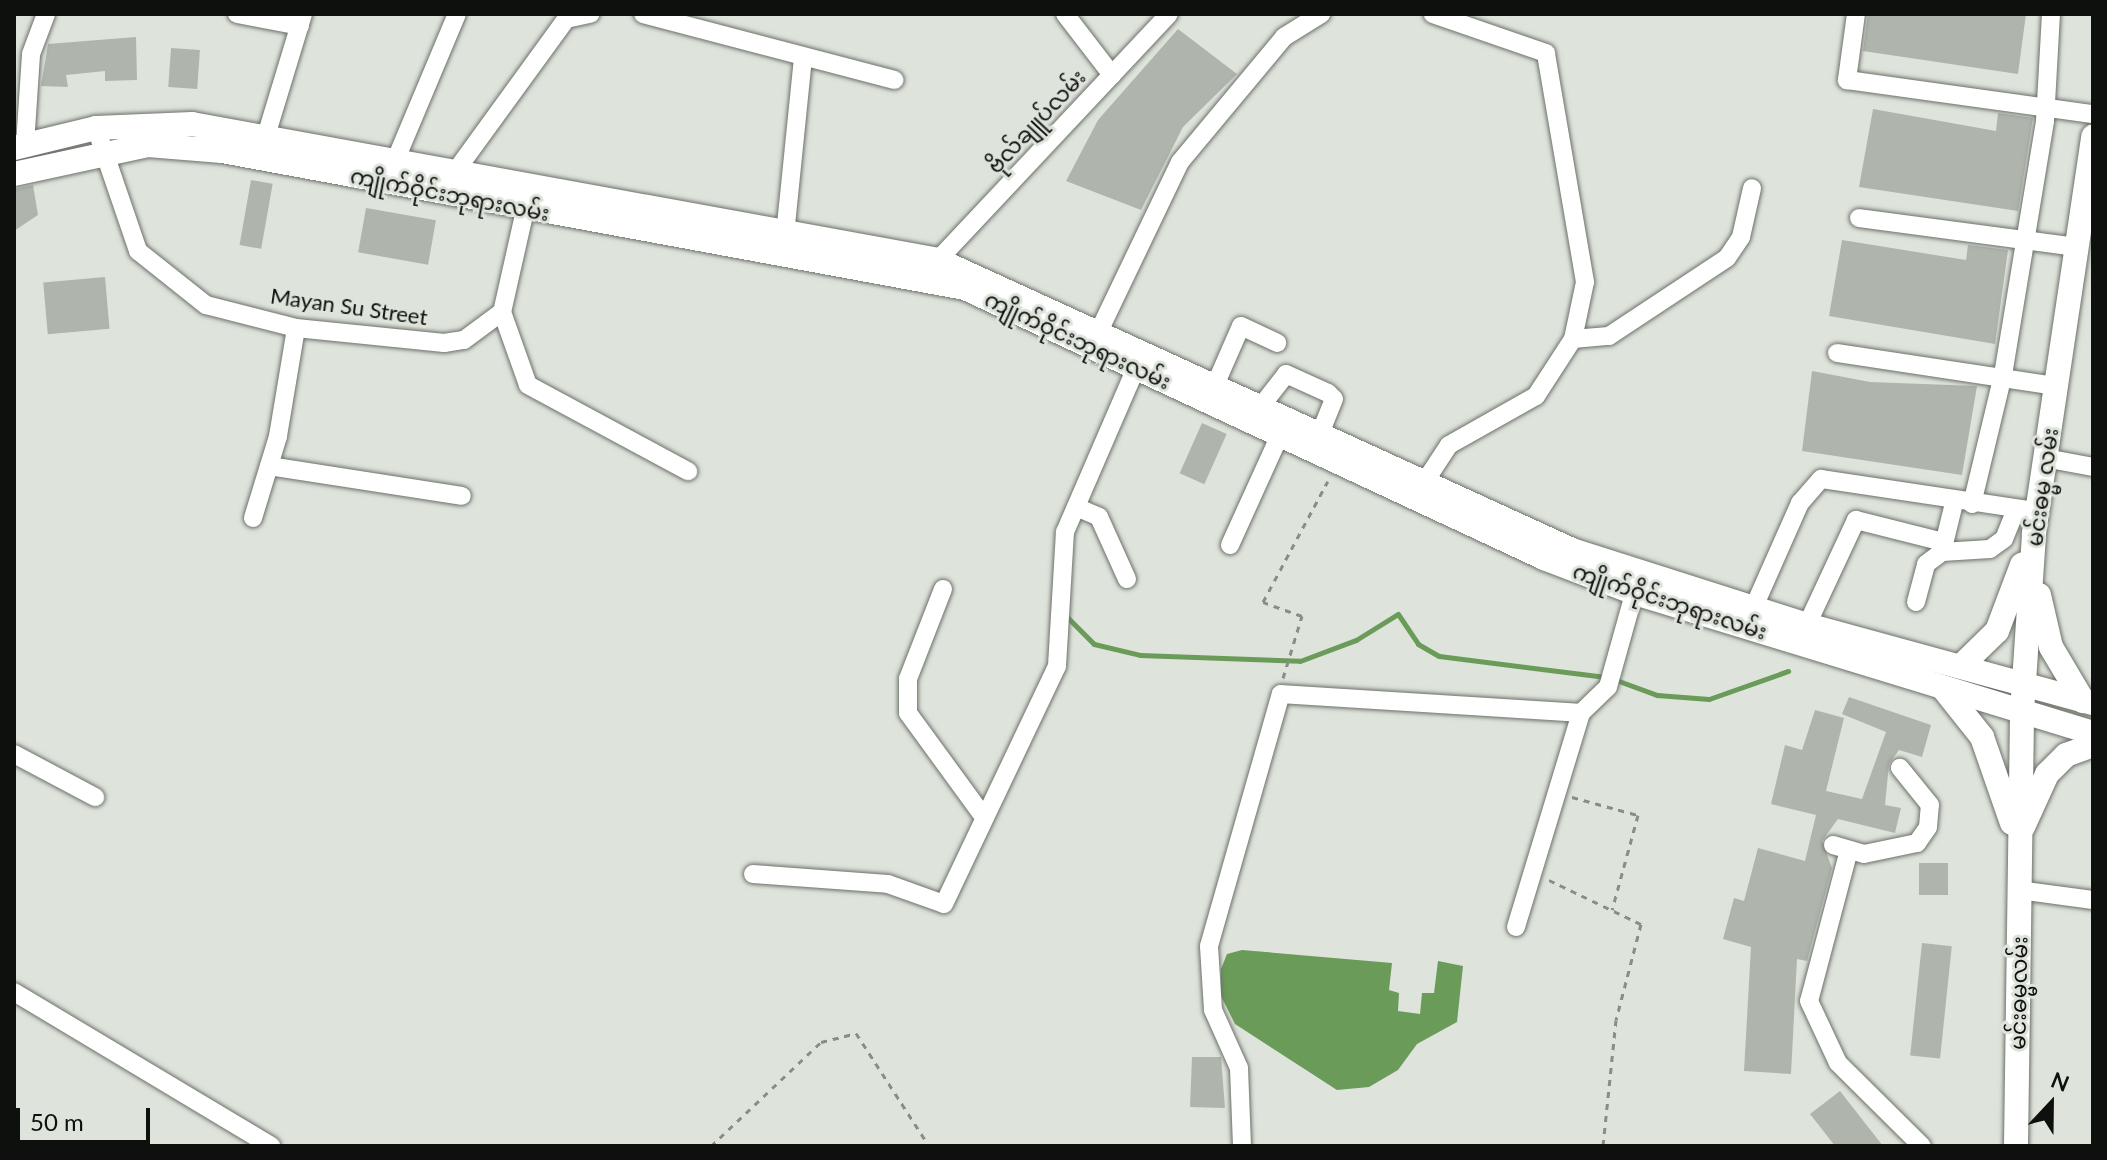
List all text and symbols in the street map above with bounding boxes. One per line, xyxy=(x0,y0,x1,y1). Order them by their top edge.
street label: ဗိုလ်ချူပ်လမ်း xyxy=(981,64,1091,178)
street label: ကျိုက်ဝိုင်းဘုရားလမ်း xyxy=(348,162,552,226)
street label: Mayan Su Street xyxy=(269,282,429,330)
street label: ကျိုက်ဝိုင်းဘုရားလမ်း xyxy=(981,285,1175,395)
street label: မင်းဓမ္မ လမ်း xyxy=(2021,426,2063,548)
street label: ကျိုက်ဝိုင်းဘုရားလမ်း xyxy=(1570,557,1770,645)
street label: မင်းဓမ္မလမ်း xyxy=(2004,936,2032,1050)
north arrow xyxy=(2011,1064,2091,1144)
text: N xyxy=(2047,1066,2073,1097)
scale bar xyxy=(20,1092,154,1142)
text: 50 m xyxy=(30,1107,84,1136)

